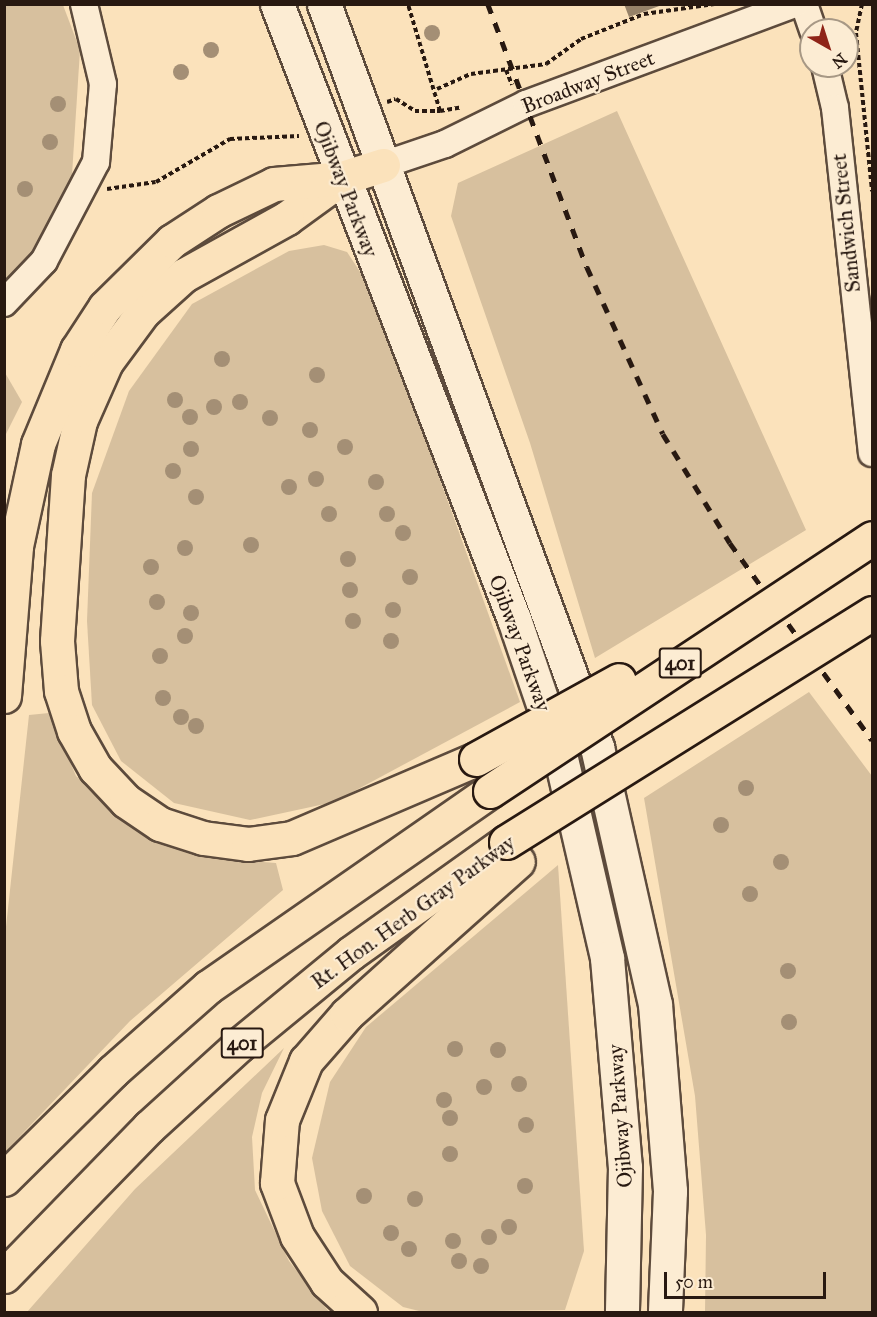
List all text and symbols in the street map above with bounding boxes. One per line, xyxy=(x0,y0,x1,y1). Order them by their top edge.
north arrow xyxy=(799,18,859,78)
street label: Broadway Street xyxy=(518,45,658,119)
text: N xyxy=(828,49,851,72)
street label: Ojibway Parkway xyxy=(309,117,383,261)
street label: Sandwich Street xyxy=(826,152,866,294)
street label: Ojibway Parkway xyxy=(484,571,556,715)
road number: 401 xyxy=(658,646,702,680)
street label: Rt. Hon. Herb Gray Parkway xyxy=(306,830,520,994)
road number: 401 xyxy=(220,1026,264,1060)
street label: Ojibway Parkway xyxy=(602,1043,638,1189)
scale bar xyxy=(667,1260,829,1298)
text: 50 m xyxy=(675,1271,713,1293)

